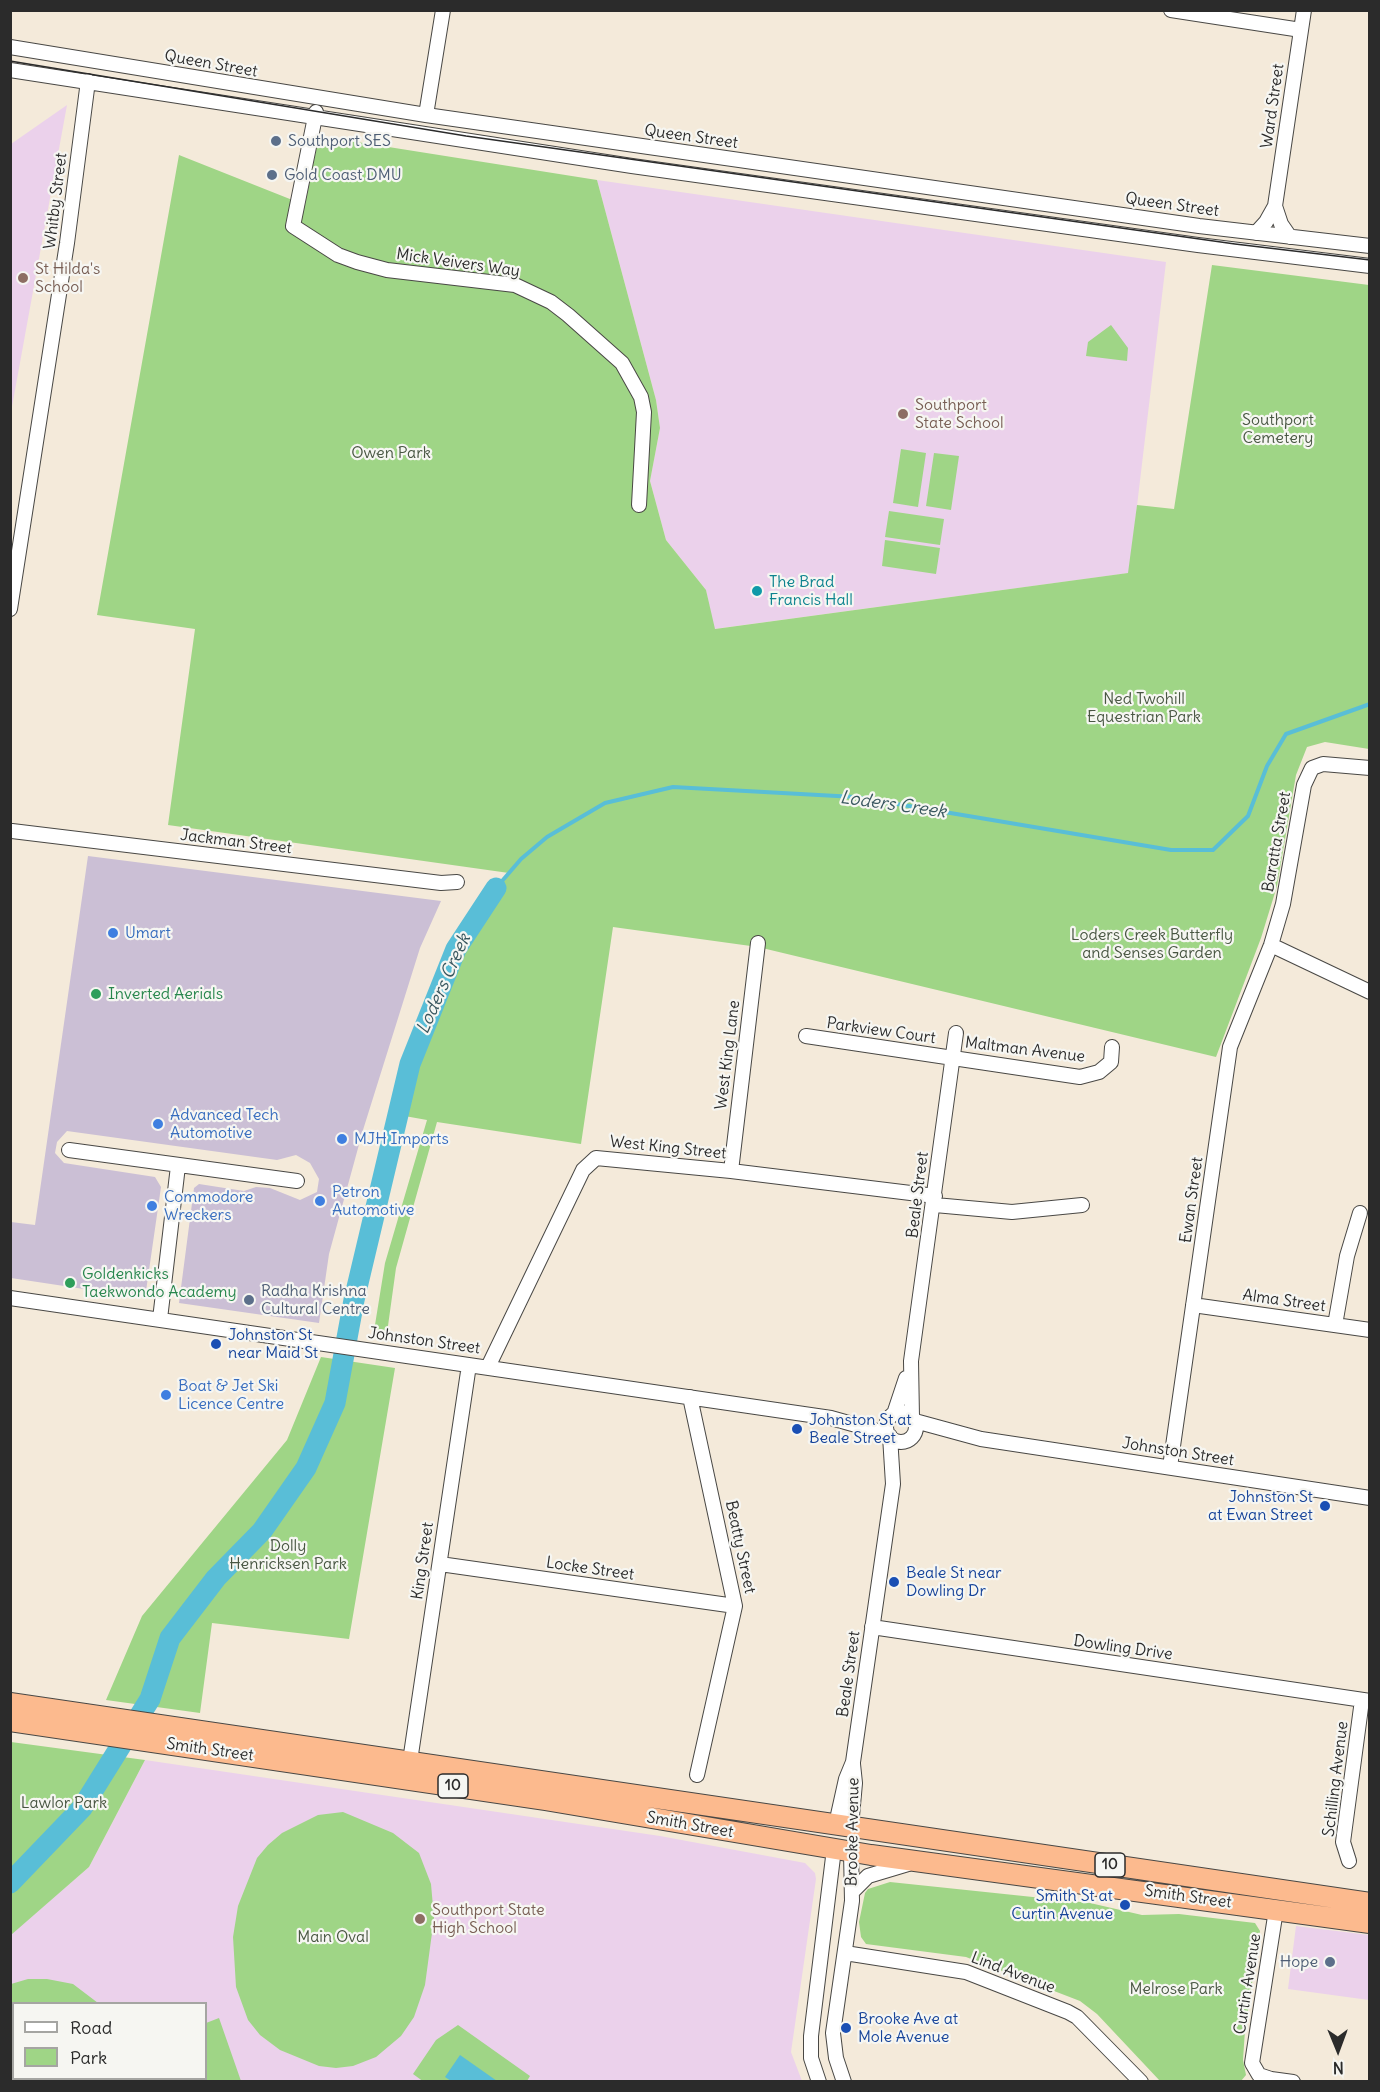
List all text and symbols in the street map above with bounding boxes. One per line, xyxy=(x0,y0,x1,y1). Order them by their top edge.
street label: Queen Street xyxy=(163,46,259,82)
street label: Ward Street xyxy=(1258,62,1288,150)
street label: Queen Street xyxy=(643,121,739,153)
place label: Southport SES xyxy=(288,131,391,151)
marker: Southport SES xyxy=(269,134,283,148)
street label: Whitby Street xyxy=(41,152,71,250)
place label: Gold Coast DMU xyxy=(284,165,402,185)
marker: Gold Coast DMU xyxy=(265,168,279,182)
street label: Queen Street xyxy=(1124,189,1220,221)
street label: Mick Veivers Way xyxy=(395,245,521,281)
place label: St Hilda's School xyxy=(35,259,100,297)
marker: St Hilda's School xyxy=(16,271,30,285)
place label: Southport State School xyxy=(915,395,1004,433)
marker: Southport State School xyxy=(896,407,910,421)
park label: Southport Cemetery xyxy=(1242,410,1314,448)
park label: Owen Park xyxy=(351,443,431,463)
place label: The Brad Francis Hall xyxy=(769,572,853,610)
marker: The Brad Francis Hall xyxy=(750,584,764,598)
park label: Ned Twohill Equestrian Park xyxy=(1087,689,1201,727)
water label: Loders Creek xyxy=(839,787,947,823)
street label: Baratta Street xyxy=(1259,790,1295,894)
street label: Jackman Street xyxy=(179,826,293,858)
place label: Umart xyxy=(125,923,171,943)
park label: Loders Creek Butterfly and Senses Garden xyxy=(1071,925,1233,963)
marker: Umart xyxy=(106,926,120,940)
water label: Loders Creek xyxy=(412,931,476,1037)
place label: Inverted Aerials xyxy=(108,984,223,1004)
marker: Inverted Aerials xyxy=(89,987,103,1001)
street label: West King Lane xyxy=(712,999,744,1111)
street label: Parkview Court xyxy=(825,1014,937,1048)
street label: Maltman Avenue xyxy=(964,1033,1086,1067)
place label: Advanced Tech Automotive xyxy=(170,1105,279,1143)
marker: Advanced Tech Automotive xyxy=(151,1117,165,1131)
place label: MJH Imports xyxy=(354,1129,449,1149)
marker: MJH Imports xyxy=(335,1132,349,1146)
street label: West King Street xyxy=(609,1132,727,1164)
street label: Beale Street xyxy=(903,1151,933,1239)
street label: Ewan Street xyxy=(1176,1156,1208,1244)
place label: Petron Automotive xyxy=(332,1182,414,1220)
place label: Commodore Wreckers xyxy=(164,1187,253,1225)
marker: Petron Automotive xyxy=(313,1194,327,1208)
marker: Commodore Wreckers xyxy=(145,1199,159,1213)
place label: Goldenkicks Taekwondo Academy xyxy=(82,1264,237,1302)
marker: Goldenkicks Taekwondo Academy xyxy=(63,1276,77,1290)
place label: Radha Krishna Cultural Centre xyxy=(261,1281,370,1319)
street label: Alma Street xyxy=(1241,1286,1327,1316)
marker: Radha Krishna Cultural Centre xyxy=(242,1293,256,1307)
street label: Johnston Street xyxy=(367,1324,481,1358)
place label: Johnston St near Maid St xyxy=(228,1325,318,1363)
marker: Johnston St near Maid St xyxy=(209,1337,223,1351)
place label: Boat & Jet Ski Licence Centre xyxy=(178,1376,284,1414)
marker: Boat & Jet Ski Licence Centre xyxy=(159,1388,173,1402)
place label: Johnston St at Beale Street xyxy=(809,1410,912,1448)
marker: Johnston St at Beale Street xyxy=(790,1422,804,1436)
street label: Johnston Street xyxy=(1121,1434,1235,1470)
place label: Johnston St at Ewan Street xyxy=(1208,1487,1313,1525)
street label: Beatty Street xyxy=(721,1499,759,1595)
marker: Johnston St at Ewan Street xyxy=(1318,1499,1332,1513)
street label: King Street xyxy=(408,1521,438,1601)
park label: Dolly Henricksen Park xyxy=(229,1536,347,1574)
street label: Locke Street xyxy=(545,1553,635,1585)
place label: Beale St near Dowling Dr xyxy=(906,1563,1002,1601)
marker: Beale St near Dowling Dr xyxy=(887,1575,901,1589)
street label: Beale Street xyxy=(833,1630,865,1718)
street label: Dowling Drive xyxy=(1072,1632,1174,1664)
street label: Schilling Avenue xyxy=(1319,1720,1353,1838)
street label: Smith Street xyxy=(165,1734,255,1766)
road number: 10 xyxy=(438,1774,468,1798)
street label: Brooke Avenue xyxy=(842,1777,864,1887)
park label: Lawlor Park xyxy=(21,1793,107,1813)
street label: Smith Street xyxy=(645,1808,735,1842)
road number: 10 xyxy=(1095,1853,1125,1877)
street label: Smith Street xyxy=(1143,1881,1233,1913)
place label: Smith St at Curtin Avenue xyxy=(1011,1886,1113,1924)
marker: Smith St at Curtin Avenue xyxy=(1118,1898,1132,1912)
place label: Southport State High School xyxy=(432,1900,545,1938)
marker: Southport State High School xyxy=(413,1912,427,1926)
park label: Main Oval xyxy=(297,1927,369,1947)
street label: Curtin Avenue xyxy=(1231,1932,1265,2036)
street label: Lind Avenue xyxy=(968,1948,1058,1998)
place label: Hope xyxy=(1280,1952,1318,1972)
marker: Hope xyxy=(1323,1955,1337,1969)
park label: Melrose Park xyxy=(1129,1979,1223,1999)
legend xyxy=(12,2002,207,2080)
place label: Brooke Ave at Mole Avenue xyxy=(858,2009,958,2047)
text: Road xyxy=(70,2016,112,2039)
north arrow xyxy=(1308,2020,1368,2080)
marker: Brooke Ave at Mole Avenue xyxy=(839,2021,853,2035)
text: Park xyxy=(70,2046,107,2069)
text: N xyxy=(1333,2058,1344,2078)

